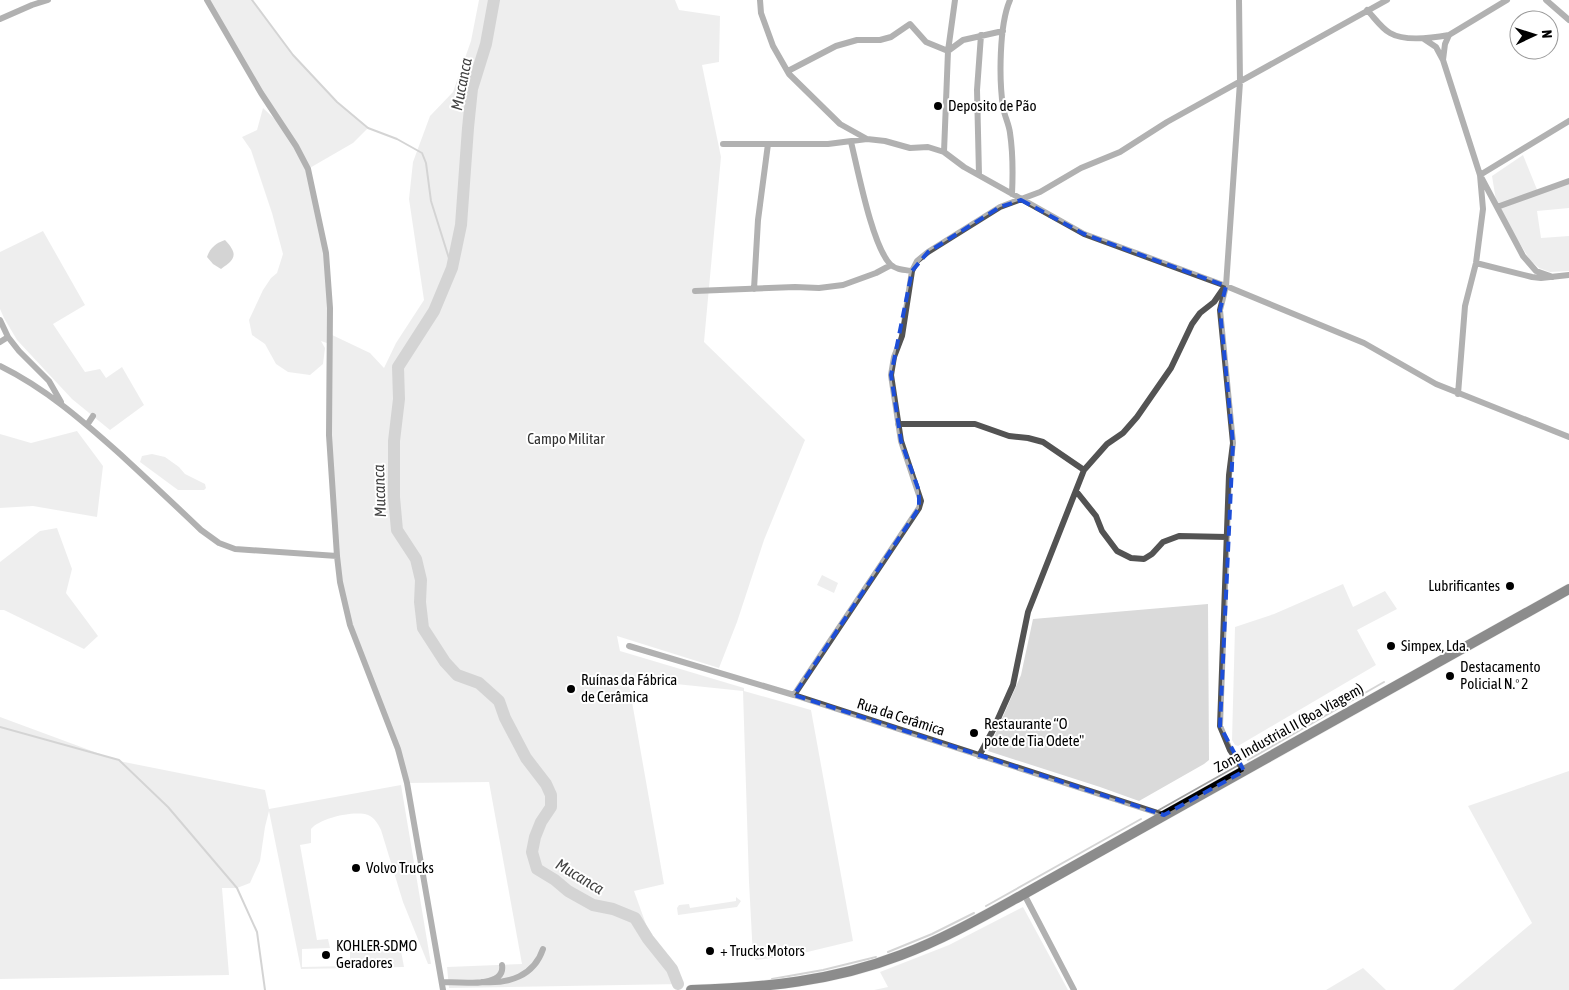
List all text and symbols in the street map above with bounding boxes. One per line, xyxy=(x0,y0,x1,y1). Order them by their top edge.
north arrow xyxy=(1509,10,1559,60)
text: N xyxy=(1539,29,1555,39)
water label: Mucanca xyxy=(447,56,475,112)
place label: Deposito de Pão xyxy=(948,97,1036,114)
marker: Deposito de Pão xyxy=(932,100,944,112)
park label: Campo Militar xyxy=(527,430,605,447)
water label: Mucanca xyxy=(369,464,389,518)
place label: Lubrificantes xyxy=(1428,577,1500,594)
marker: Lubrificantes xyxy=(1504,580,1516,592)
place label: Simpex, Lda. xyxy=(1401,637,1469,654)
marker: Simpex, Lda. xyxy=(1385,640,1397,652)
place label: Destacamento Policial N.º 2 xyxy=(1460,658,1540,692)
marker: Destacamento Policial N.º 2 xyxy=(1444,670,1456,682)
place label: Ruínas da Fábrica de Cerâmica xyxy=(581,671,677,705)
street label: Zona Industrial II (Boa Viagem) xyxy=(1211,679,1366,776)
marker: Ruínas da Fábrica de Cerâmica xyxy=(565,683,577,695)
street label: Rua da Cerâmica xyxy=(855,694,947,739)
place label: Restaurante “O pote de Tia Odete" xyxy=(984,715,1084,749)
marker: Restaurante “O pote de Tia Odete" xyxy=(968,727,980,739)
water label: Mucanca xyxy=(553,855,608,898)
place label: Volvo Trucks xyxy=(366,859,434,876)
marker: Volvo Trucks xyxy=(350,862,362,874)
place label: KOHLER-SDMO Geradores xyxy=(336,937,418,971)
place label: + Trucks Motors xyxy=(720,942,805,959)
marker: + Trucks Motors xyxy=(704,945,716,957)
marker: KOHLER-SDMO Geradores xyxy=(320,949,332,961)

